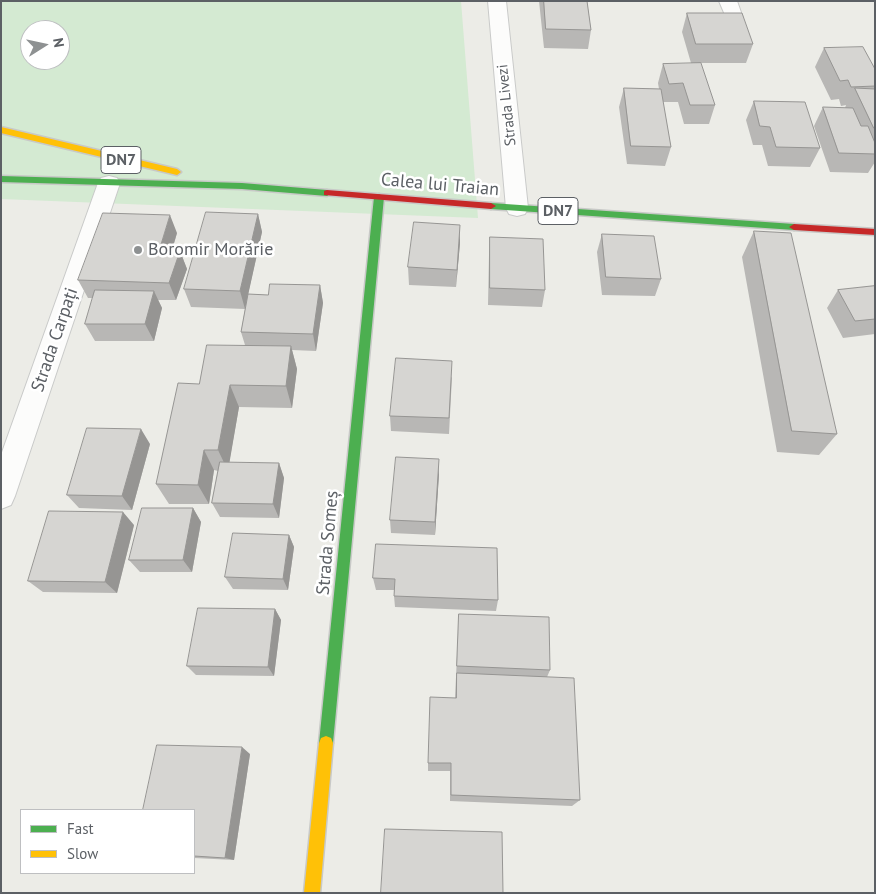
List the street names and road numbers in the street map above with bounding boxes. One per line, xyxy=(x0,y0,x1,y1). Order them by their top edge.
street label: Strada Livezi xyxy=(494,63,520,147)
road number: DN7 xyxy=(101,146,141,174)
street label: Calea lui Traian xyxy=(380,169,500,201)
road number: DN7 xyxy=(538,198,578,225)
street label: Strada Carpați xyxy=(27,285,83,395)
street label: Strada Someș xyxy=(313,490,343,596)

